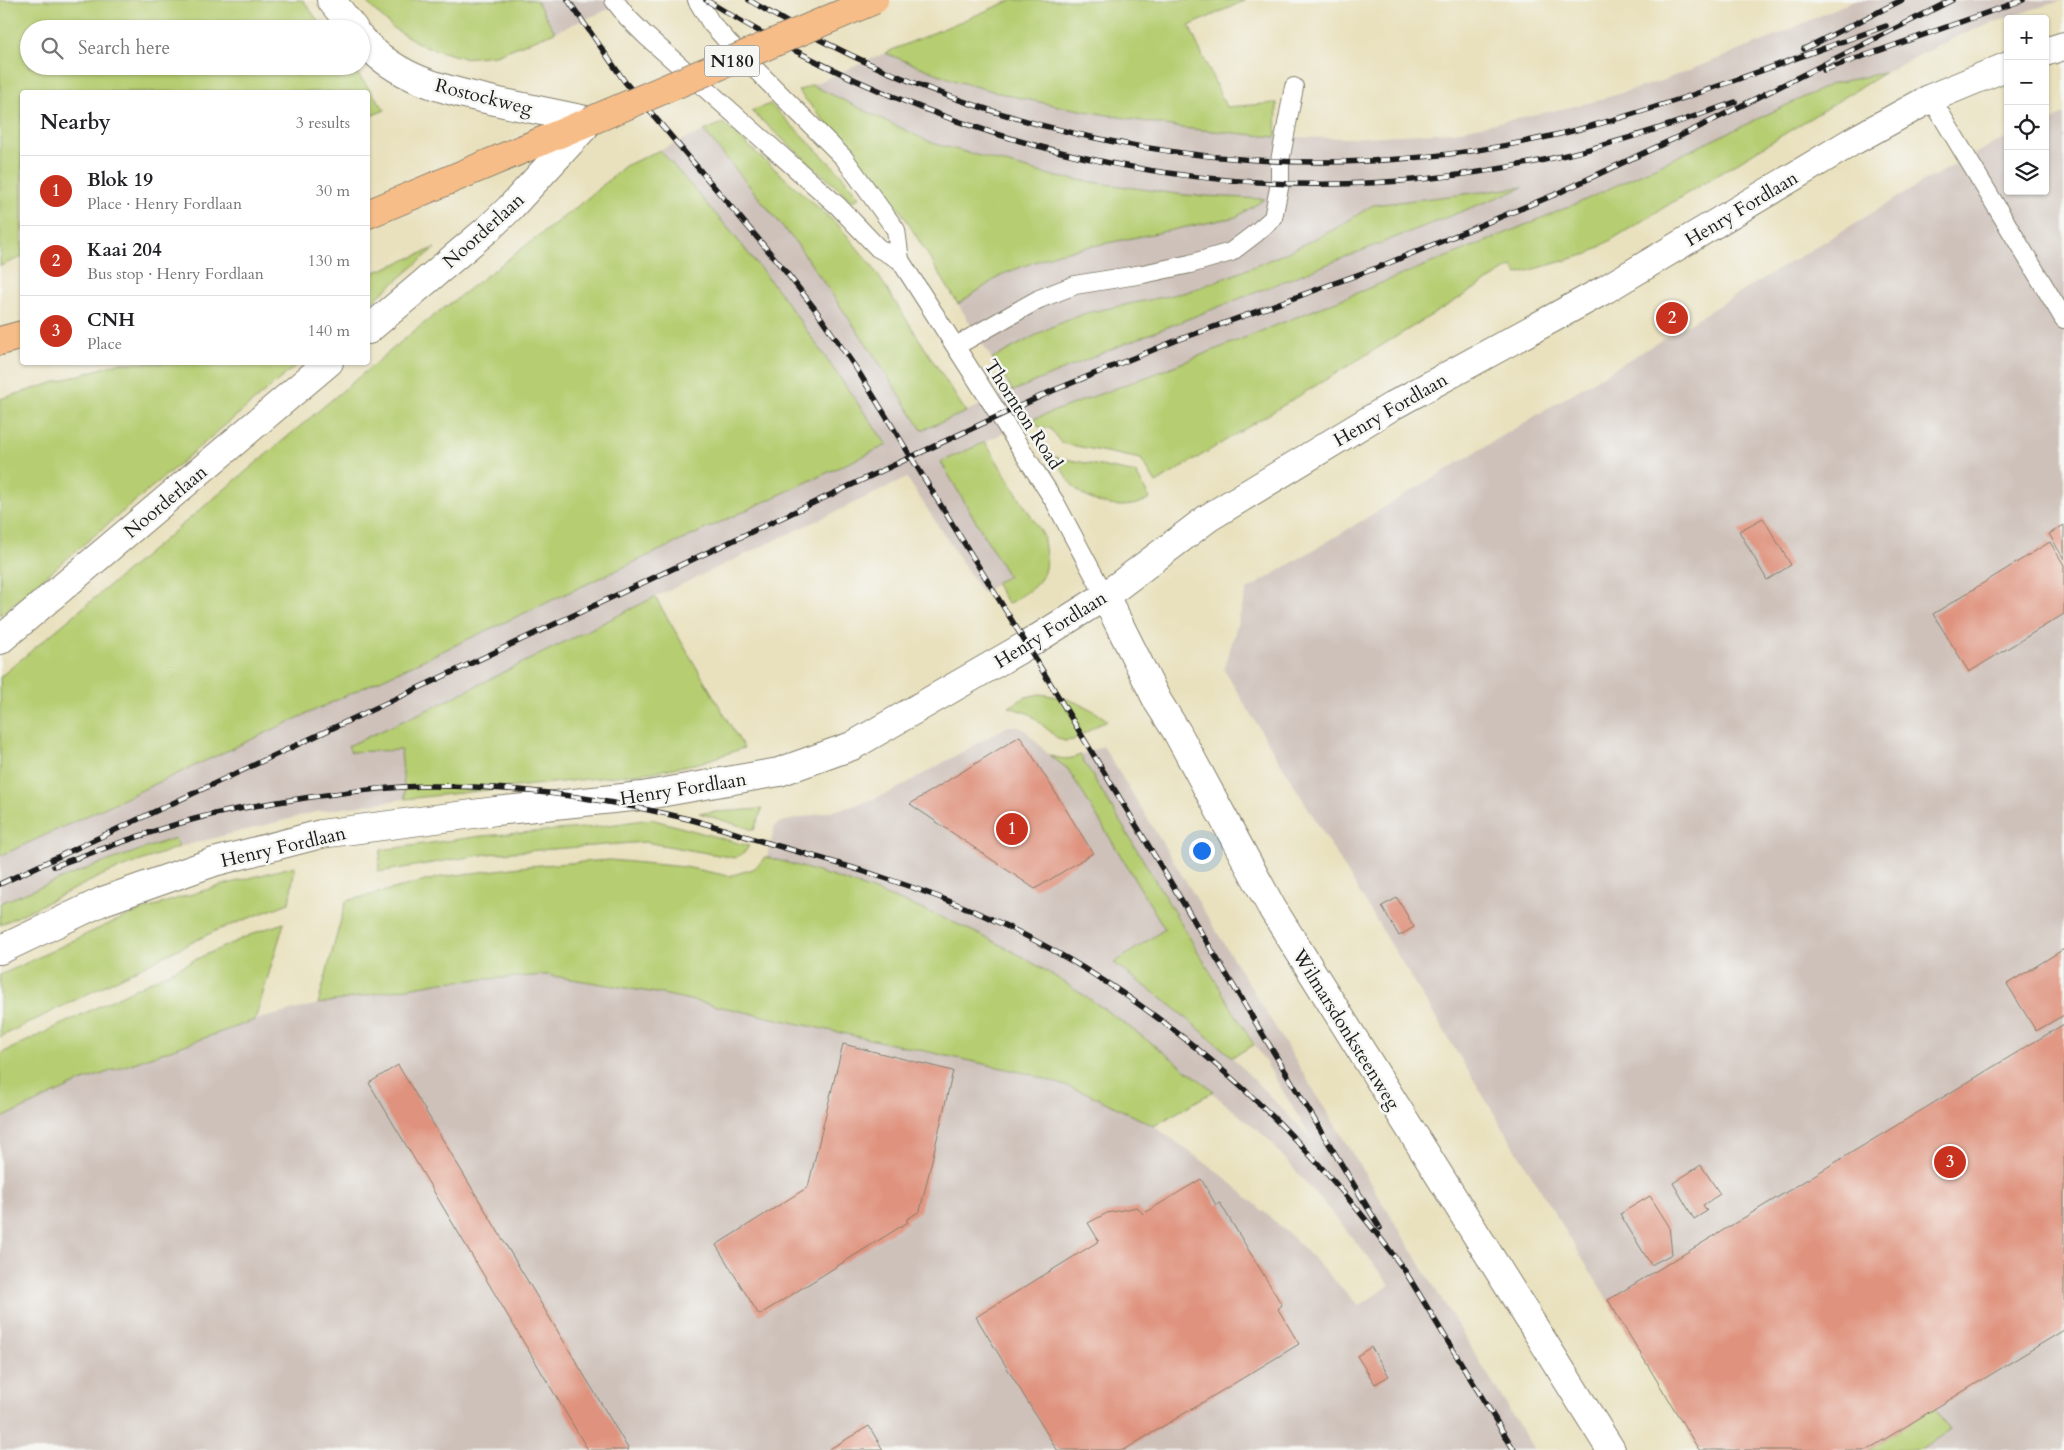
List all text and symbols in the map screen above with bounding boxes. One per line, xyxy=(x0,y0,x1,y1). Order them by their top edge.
map controls xyxy=(2004,15,2049,195)
button: + xyxy=(2004,15,2049,60)
search box xyxy=(20,20,370,75)
icon: search xyxy=(38,34,66,62)
text: Search here xyxy=(78,35,170,61)
road number: N180 xyxy=(704,46,760,76)
button: − xyxy=(2004,60,2049,105)
street label: Rostockweg xyxy=(432,72,535,122)
button: locate xyxy=(2004,105,2049,150)
text: Nearby xyxy=(40,108,111,137)
text: 3 results xyxy=(296,112,350,134)
button: layers xyxy=(2004,150,2049,195)
street label: Henry Fordlaan xyxy=(1680,165,1803,253)
text: Blok 19 xyxy=(87,167,153,193)
text: 1 xyxy=(52,180,60,202)
text: 30 m xyxy=(316,180,350,202)
street label: Noorderlaan xyxy=(437,187,530,274)
text: Place · Henry Fordlaan xyxy=(87,193,242,215)
text: Kaai 204 xyxy=(87,237,162,263)
text: 2 xyxy=(52,250,60,272)
text: 130 m xyxy=(308,250,350,272)
text: Bus stop · Henry Fordlaan xyxy=(87,263,264,285)
pin: 2 xyxy=(1656,299,1688,337)
text: CNH xyxy=(87,307,135,333)
text: 3 xyxy=(52,320,60,342)
text: 140 m xyxy=(308,320,350,342)
text: Place xyxy=(87,333,122,355)
street label: Thornton Road xyxy=(978,355,1068,475)
street label: Henry Fordlaan xyxy=(1329,367,1452,453)
street label: Noorderlaan xyxy=(118,459,213,544)
street label: Henry Fordlaan xyxy=(990,585,1112,675)
street label: Henry Fordlaan xyxy=(618,766,748,812)
pin: 1 xyxy=(996,810,1028,848)
street label: Henry Fordlaan xyxy=(218,820,348,874)
your location xyxy=(1189,838,1215,864)
street label: Wilmarsdonksteenweg xyxy=(1286,943,1406,1115)
pin: 3 xyxy=(1934,1143,1966,1181)

